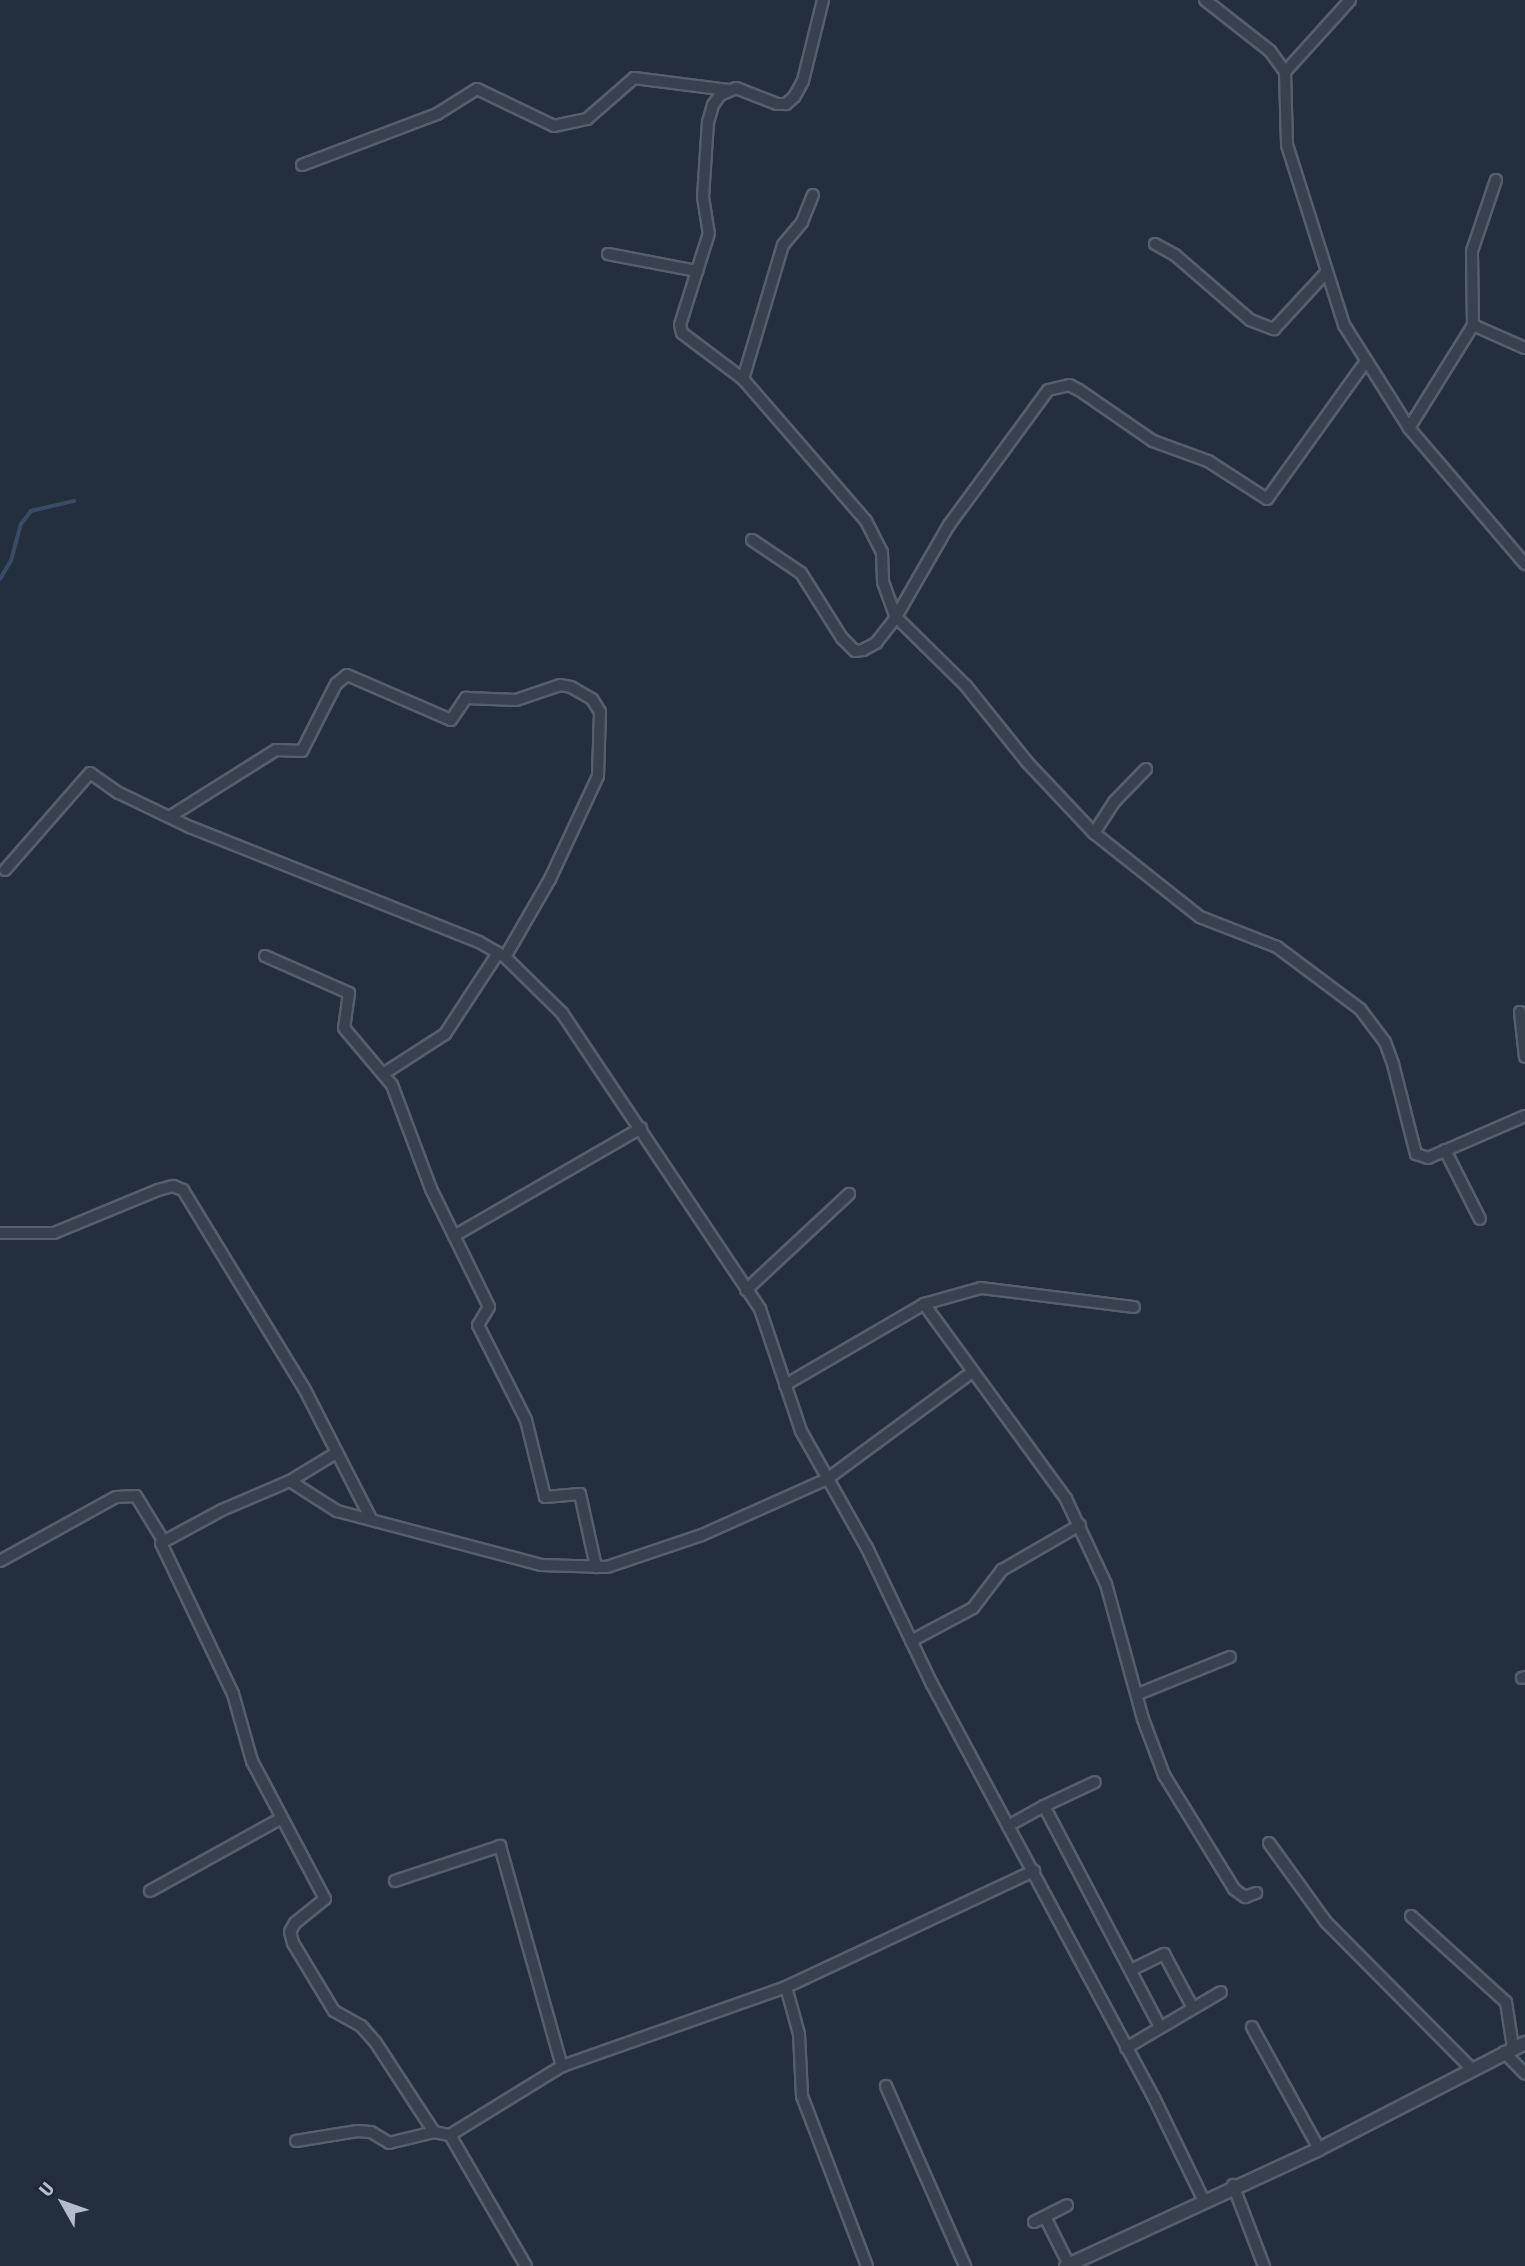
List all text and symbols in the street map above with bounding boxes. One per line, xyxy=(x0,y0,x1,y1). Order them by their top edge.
north arrow xyxy=(28,2168,98,2238)
text: U xyxy=(34,2178,59,2201)

